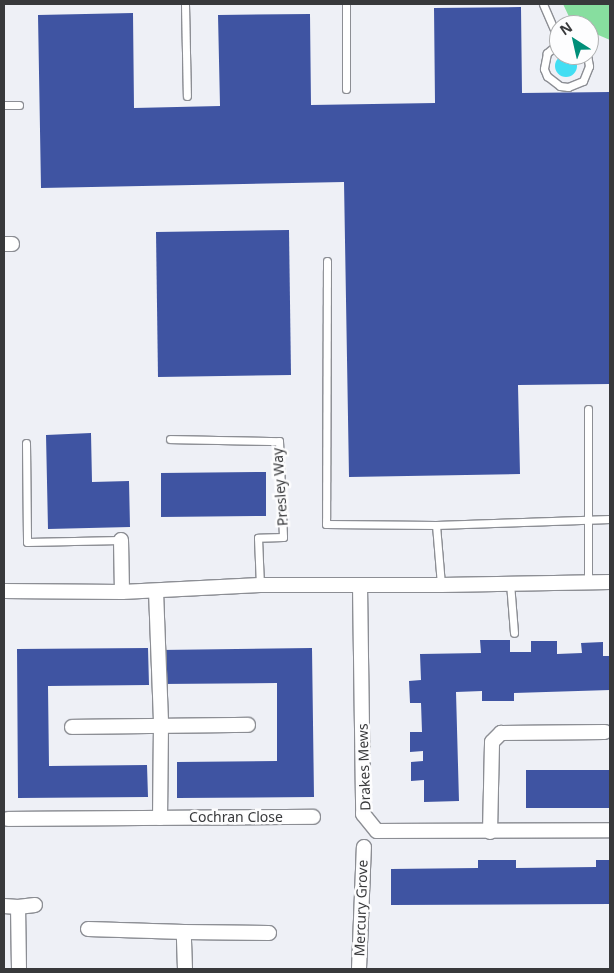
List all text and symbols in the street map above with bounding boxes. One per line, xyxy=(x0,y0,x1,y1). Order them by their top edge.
north arrow xyxy=(549,15,599,65)
text: N xyxy=(556,17,576,39)
street label: Presley Way xyxy=(269,447,291,527)
street label: Drakes Mews xyxy=(354,723,374,811)
street label: Cochran Close xyxy=(189,809,283,825)
street label: Mercury Grove xyxy=(351,859,371,957)

